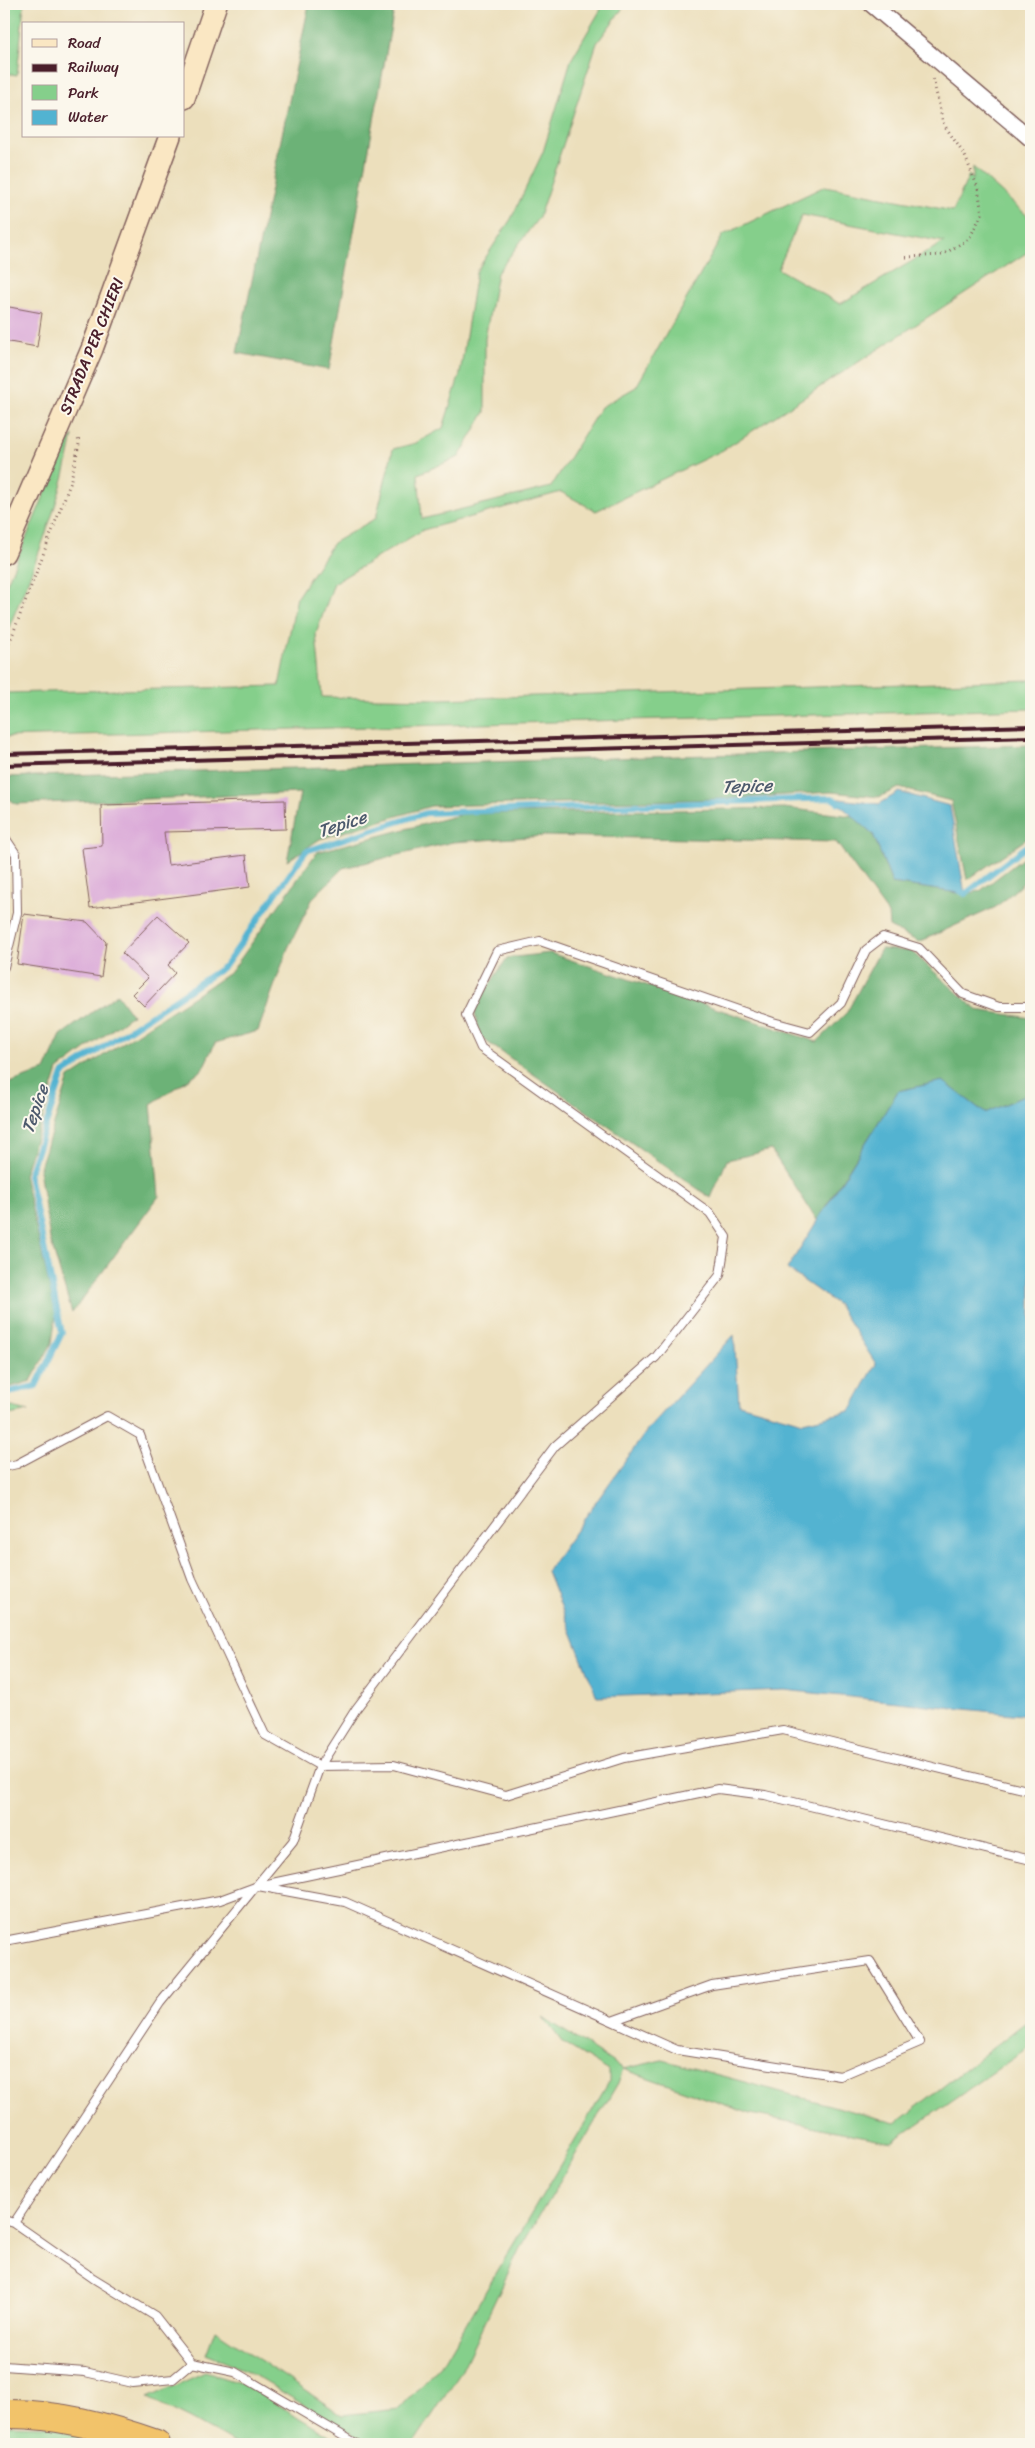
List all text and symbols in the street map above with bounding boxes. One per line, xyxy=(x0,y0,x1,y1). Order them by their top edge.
legend xyxy=(22,22,185,138)
text: Road xyxy=(68,30,101,56)
text: Railway xyxy=(68,54,119,80)
text: Park xyxy=(68,80,99,106)
text: Water xyxy=(68,104,108,130)
street label: STRADA PER CHIERI xyxy=(51,273,132,419)
water label: Tepice xyxy=(722,769,775,803)
water label: Tepice xyxy=(313,800,373,847)
water label: Tepice xyxy=(12,1078,59,1138)

